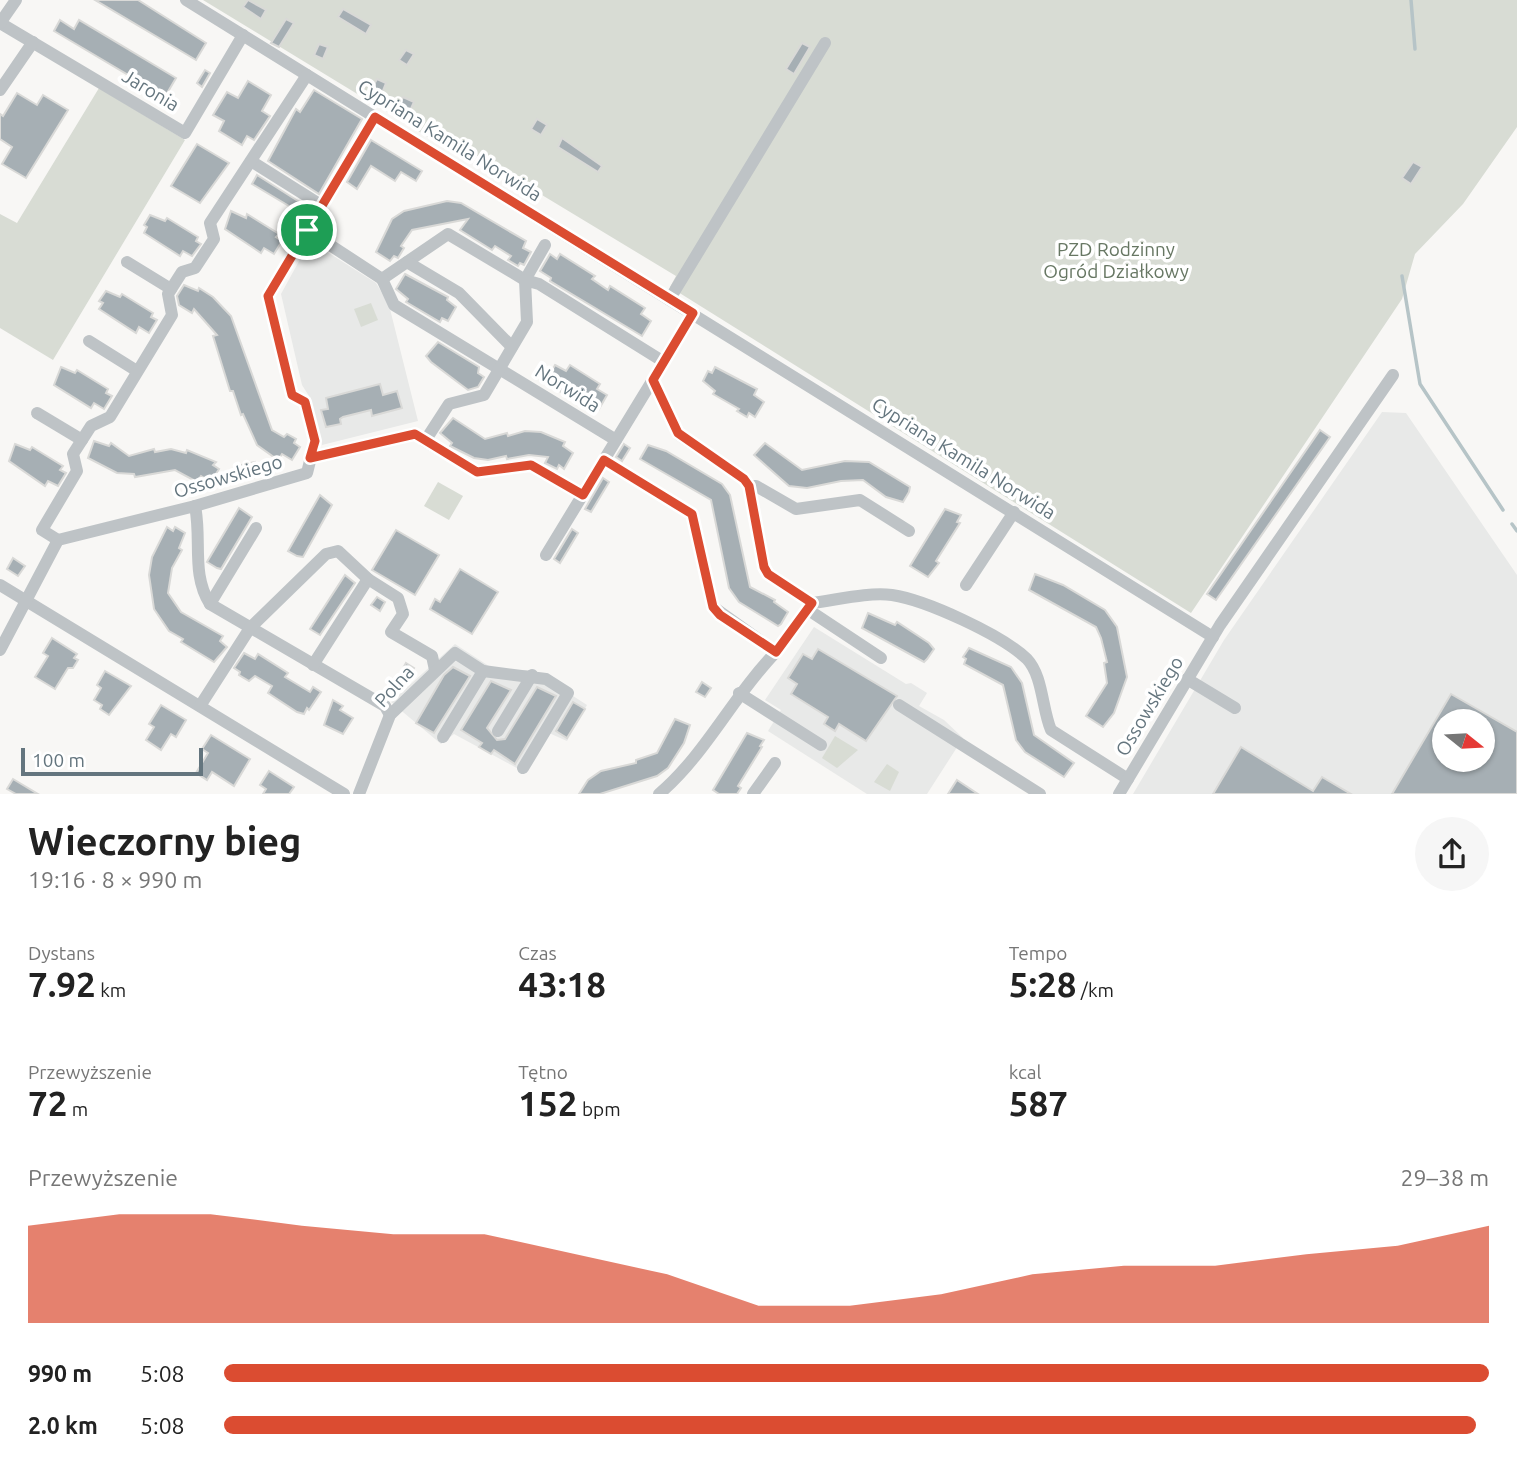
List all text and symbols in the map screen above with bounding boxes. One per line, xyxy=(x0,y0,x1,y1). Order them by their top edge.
street label: Jaronia xyxy=(118,64,184,116)
street label: Cypriana Kamila Norwida xyxy=(354,74,546,206)
pin xyxy=(277,200,337,260)
icon: arrive xyxy=(288,211,326,249)
park label: PZD Rodzinny Ogród Działkowy xyxy=(1043,238,1189,282)
street label: Norwida xyxy=(531,359,605,417)
street label: Cypriana Kamila Norwida xyxy=(868,392,1060,524)
street label: Ossowskiego xyxy=(171,450,285,502)
street label: Ossowskiego xyxy=(1111,652,1187,760)
street label: Polna xyxy=(370,661,418,711)
north arrow xyxy=(1432,709,1494,772)
map controls xyxy=(1432,709,1495,772)
scale bar xyxy=(21,745,203,777)
text: 100 m xyxy=(32,749,85,771)
button: share xyxy=(1415,817,1489,891)
text: Wieczorny bieg xyxy=(28,820,302,862)
text: 19:16 · 8 × 990 m xyxy=(28,867,202,892)
text: Dystans xyxy=(28,942,95,964)
text: Czas xyxy=(518,942,557,964)
text: Tempo xyxy=(1009,942,1067,964)
text: 7.92 xyxy=(28,964,96,1004)
text: 43:18 xyxy=(518,964,606,1004)
text: 5:28 xyxy=(1009,964,1077,1004)
text: km xyxy=(96,979,126,1001)
text: /km xyxy=(1077,979,1114,1001)
text: Przewyższenie xyxy=(28,1061,152,1083)
text: Tętno xyxy=(518,1061,568,1083)
text: kcal xyxy=(1009,1061,1041,1083)
text: 72 xyxy=(28,1083,67,1123)
text: 152 xyxy=(518,1083,578,1123)
text: 587 xyxy=(1009,1083,1068,1123)
text: m xyxy=(67,1098,88,1120)
text: bpm xyxy=(578,1098,621,1120)
text: Przewyższenie xyxy=(28,1165,178,1190)
text: 29–38 m xyxy=(1401,1165,1489,1190)
text: 990 m xyxy=(28,1361,92,1386)
text: 5:08 xyxy=(140,1361,185,1386)
text: 2.0 km xyxy=(28,1413,98,1438)
text: 5:08 xyxy=(140,1413,185,1438)

